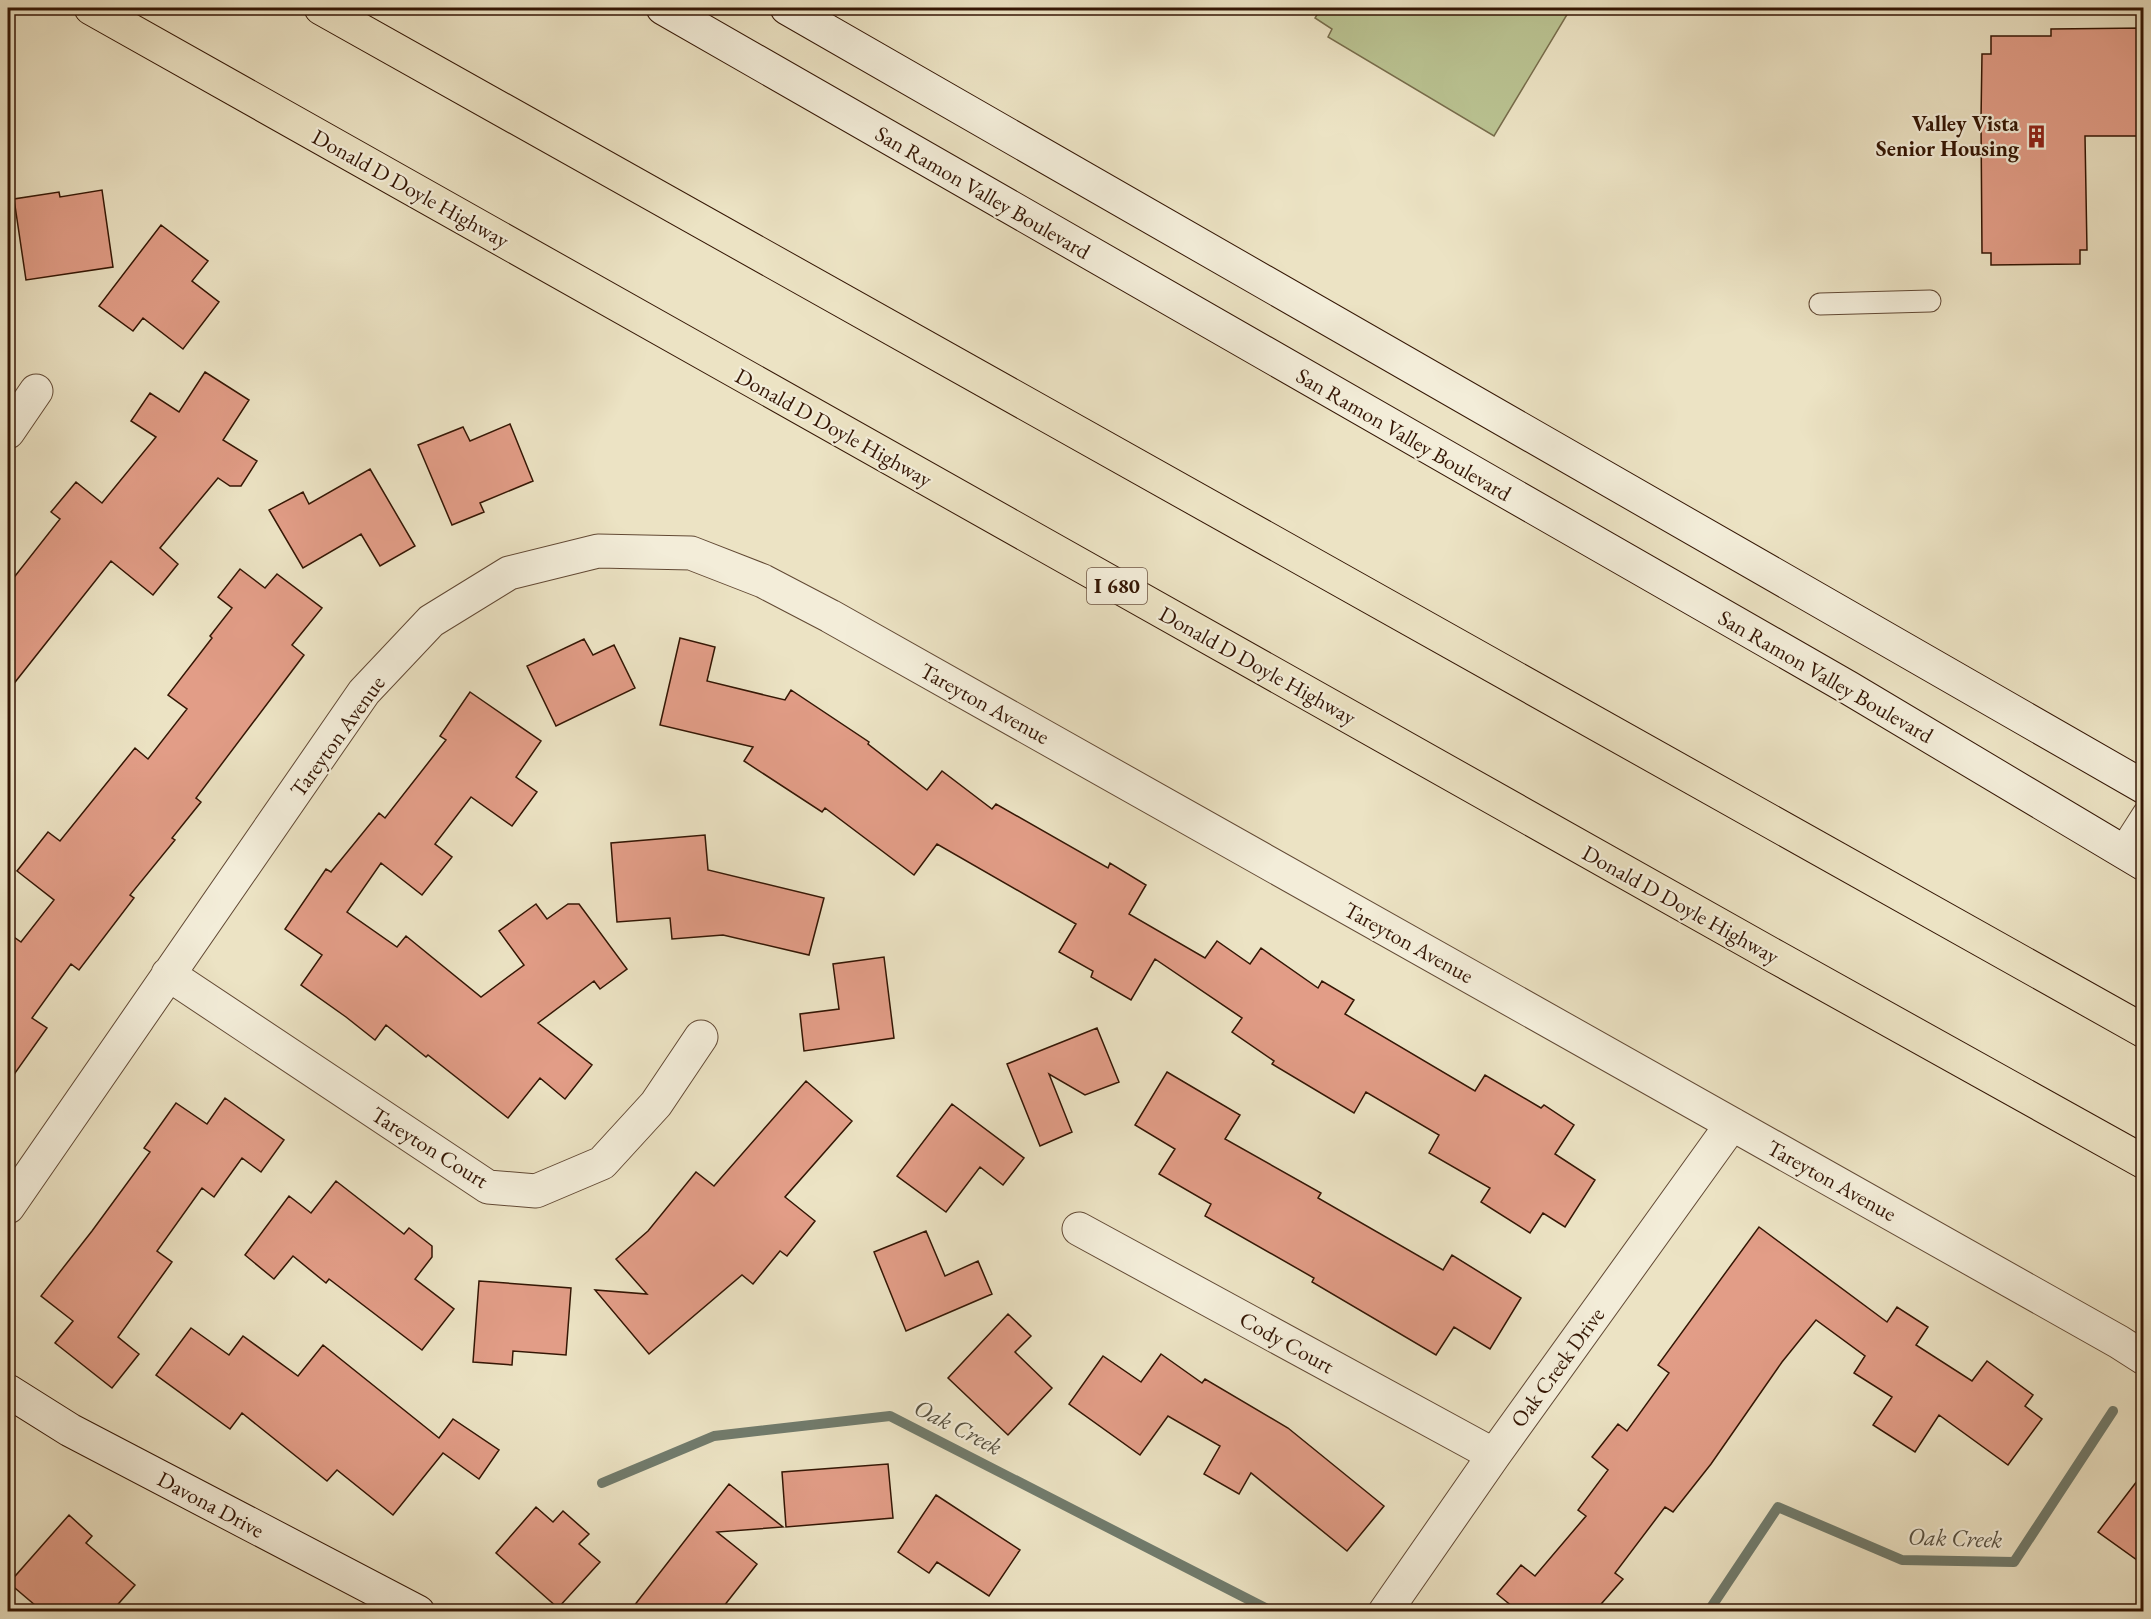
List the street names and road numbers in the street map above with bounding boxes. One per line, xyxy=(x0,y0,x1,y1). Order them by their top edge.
street label: San Ramon Valley Boulevard xyxy=(870,119,1096,266)
street label: Donald D Doyle Highway xyxy=(307,122,515,255)
street label: Donald D Doyle Highway xyxy=(730,361,938,494)
street label: San Ramon Valley Boulevard xyxy=(1291,361,1517,508)
road number: I 680 xyxy=(1087,568,1147,604)
street label: Donald D Doyle Highway xyxy=(1154,599,1362,732)
street label: San Ramon Valley Boulevard xyxy=(1713,603,1939,750)
street label: Tareyton Avenue xyxy=(915,656,1055,751)
street label: Tareyton Avenue xyxy=(283,669,392,803)
street label: Donald D Doyle Highway xyxy=(1577,838,1785,971)
street label: Tareyton Avenue xyxy=(1339,895,1479,990)
street label: Tareyton Court xyxy=(366,1100,494,1195)
street label: Tareyton Avenue xyxy=(1762,1133,1902,1228)
street label: Oak Creek Drive xyxy=(1504,1301,1611,1433)
street label: Cody Court xyxy=(1234,1305,1339,1380)
street label: Davona Drive xyxy=(152,1464,269,1545)

